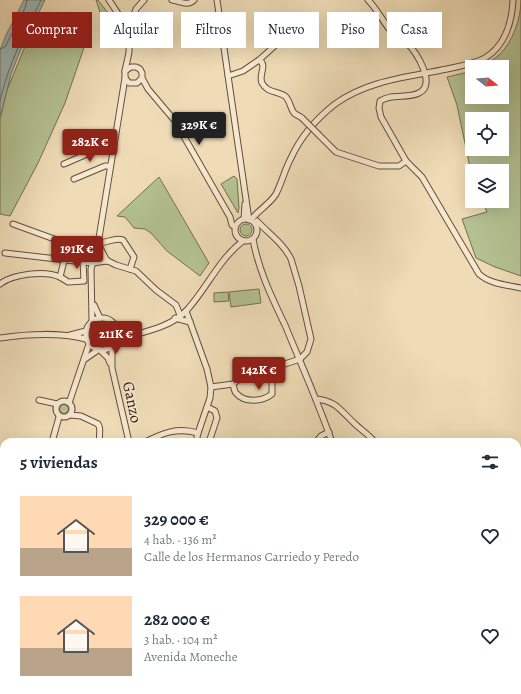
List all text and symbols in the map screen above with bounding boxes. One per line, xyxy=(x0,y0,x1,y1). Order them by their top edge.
chip: Comprar xyxy=(12,12,92,48)
chip: Alquilar xyxy=(100,12,173,48)
chip: Filtros xyxy=(181,12,246,48)
chip: Nuevo xyxy=(254,12,319,48)
chip: Piso xyxy=(327,12,379,48)
chip: Casa xyxy=(387,12,442,48)
north arrow xyxy=(465,60,509,104)
map controls xyxy=(465,60,509,208)
pin: 329K € xyxy=(166,112,232,146)
button: locate xyxy=(465,112,509,156)
text: 329K € xyxy=(181,116,217,133)
pin: 282K € xyxy=(57,129,123,163)
text: 282K € xyxy=(71,133,109,150)
button: layers xyxy=(465,164,509,208)
pin: 191K € xyxy=(44,236,110,270)
text: 191K € xyxy=(60,240,94,257)
pin: 211K € xyxy=(83,321,149,355)
text: 211K € xyxy=(99,325,133,342)
pin: 142K € xyxy=(226,357,292,391)
text: 142K € xyxy=(241,361,277,378)
street label: Ganzo xyxy=(117,379,147,425)
text: 5 viviendas xyxy=(20,451,98,474)
icon: filters xyxy=(479,451,501,473)
text: 329 000 € xyxy=(144,508,209,531)
icon: home xyxy=(52,512,100,560)
icon: heart xyxy=(479,525,501,547)
text: 4 hab. · 136 m² xyxy=(144,531,217,548)
text: Calle de los Hermanos Carriedo y Peredo xyxy=(144,548,359,565)
text: 282 000 € xyxy=(144,608,210,631)
icon: home xyxy=(52,612,100,660)
icon: heart xyxy=(479,625,501,647)
text: 3 hab. · 104 m² xyxy=(144,631,217,648)
text: Avenida Moneche xyxy=(144,648,238,665)

